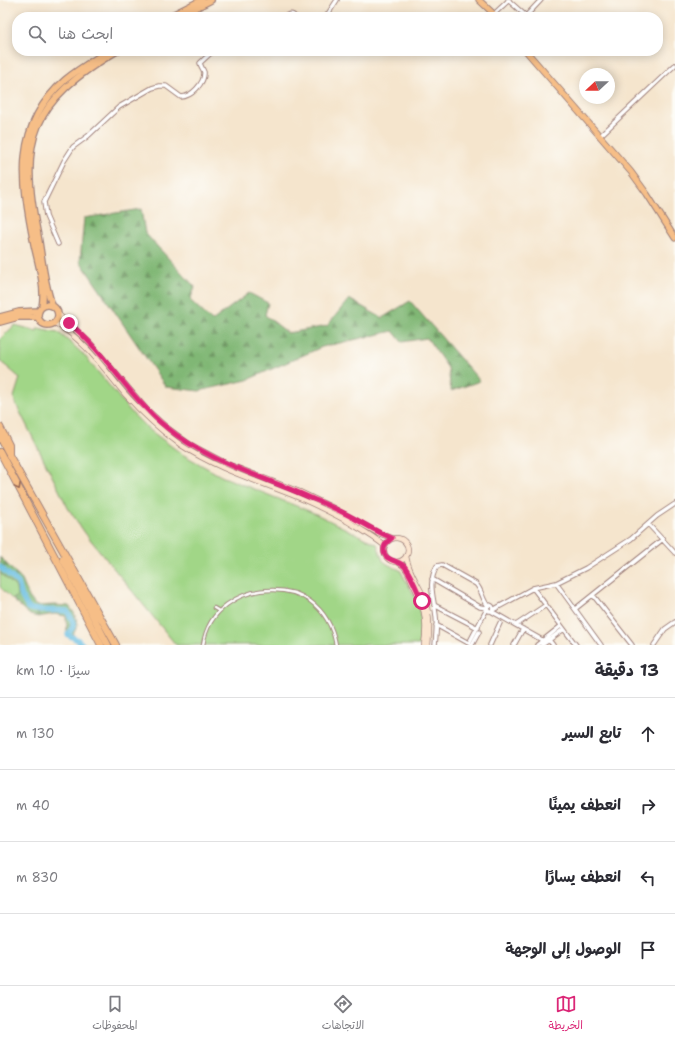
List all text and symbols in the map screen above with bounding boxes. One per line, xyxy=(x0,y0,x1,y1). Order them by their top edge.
search box xyxy=(12,12,663,56)
icon: search xyxy=(26,23,48,45)
text: ابحث هنا xyxy=(58,24,113,44)
north arrow xyxy=(579,68,615,104)
route end xyxy=(60,314,78,332)
one-way arrow xyxy=(13,483,21,490)
route start xyxy=(413,592,431,610)
text: 13 دقيقة xyxy=(595,659,659,681)
text: سيرًا · 1.0 km xyxy=(16,662,90,679)
text: تابع السير xyxy=(562,723,621,743)
icon: ahead xyxy=(637,723,659,745)
text: 130 m xyxy=(16,725,54,742)
text: انعطف يمينًا xyxy=(549,795,621,815)
icon: right xyxy=(637,795,659,817)
text: 40 m xyxy=(16,797,50,814)
text: انعطف يسارًا xyxy=(545,867,621,887)
icon: left xyxy=(637,867,659,889)
text: 830 m xyxy=(16,869,58,886)
text: الوصول إلى الوجهة xyxy=(505,939,621,959)
icon: arrive xyxy=(637,939,659,961)
tab: المحفوظات xyxy=(92,993,137,1035)
tab: الاتجاهات xyxy=(322,993,364,1035)
tab: الخريطة xyxy=(549,993,583,1035)

